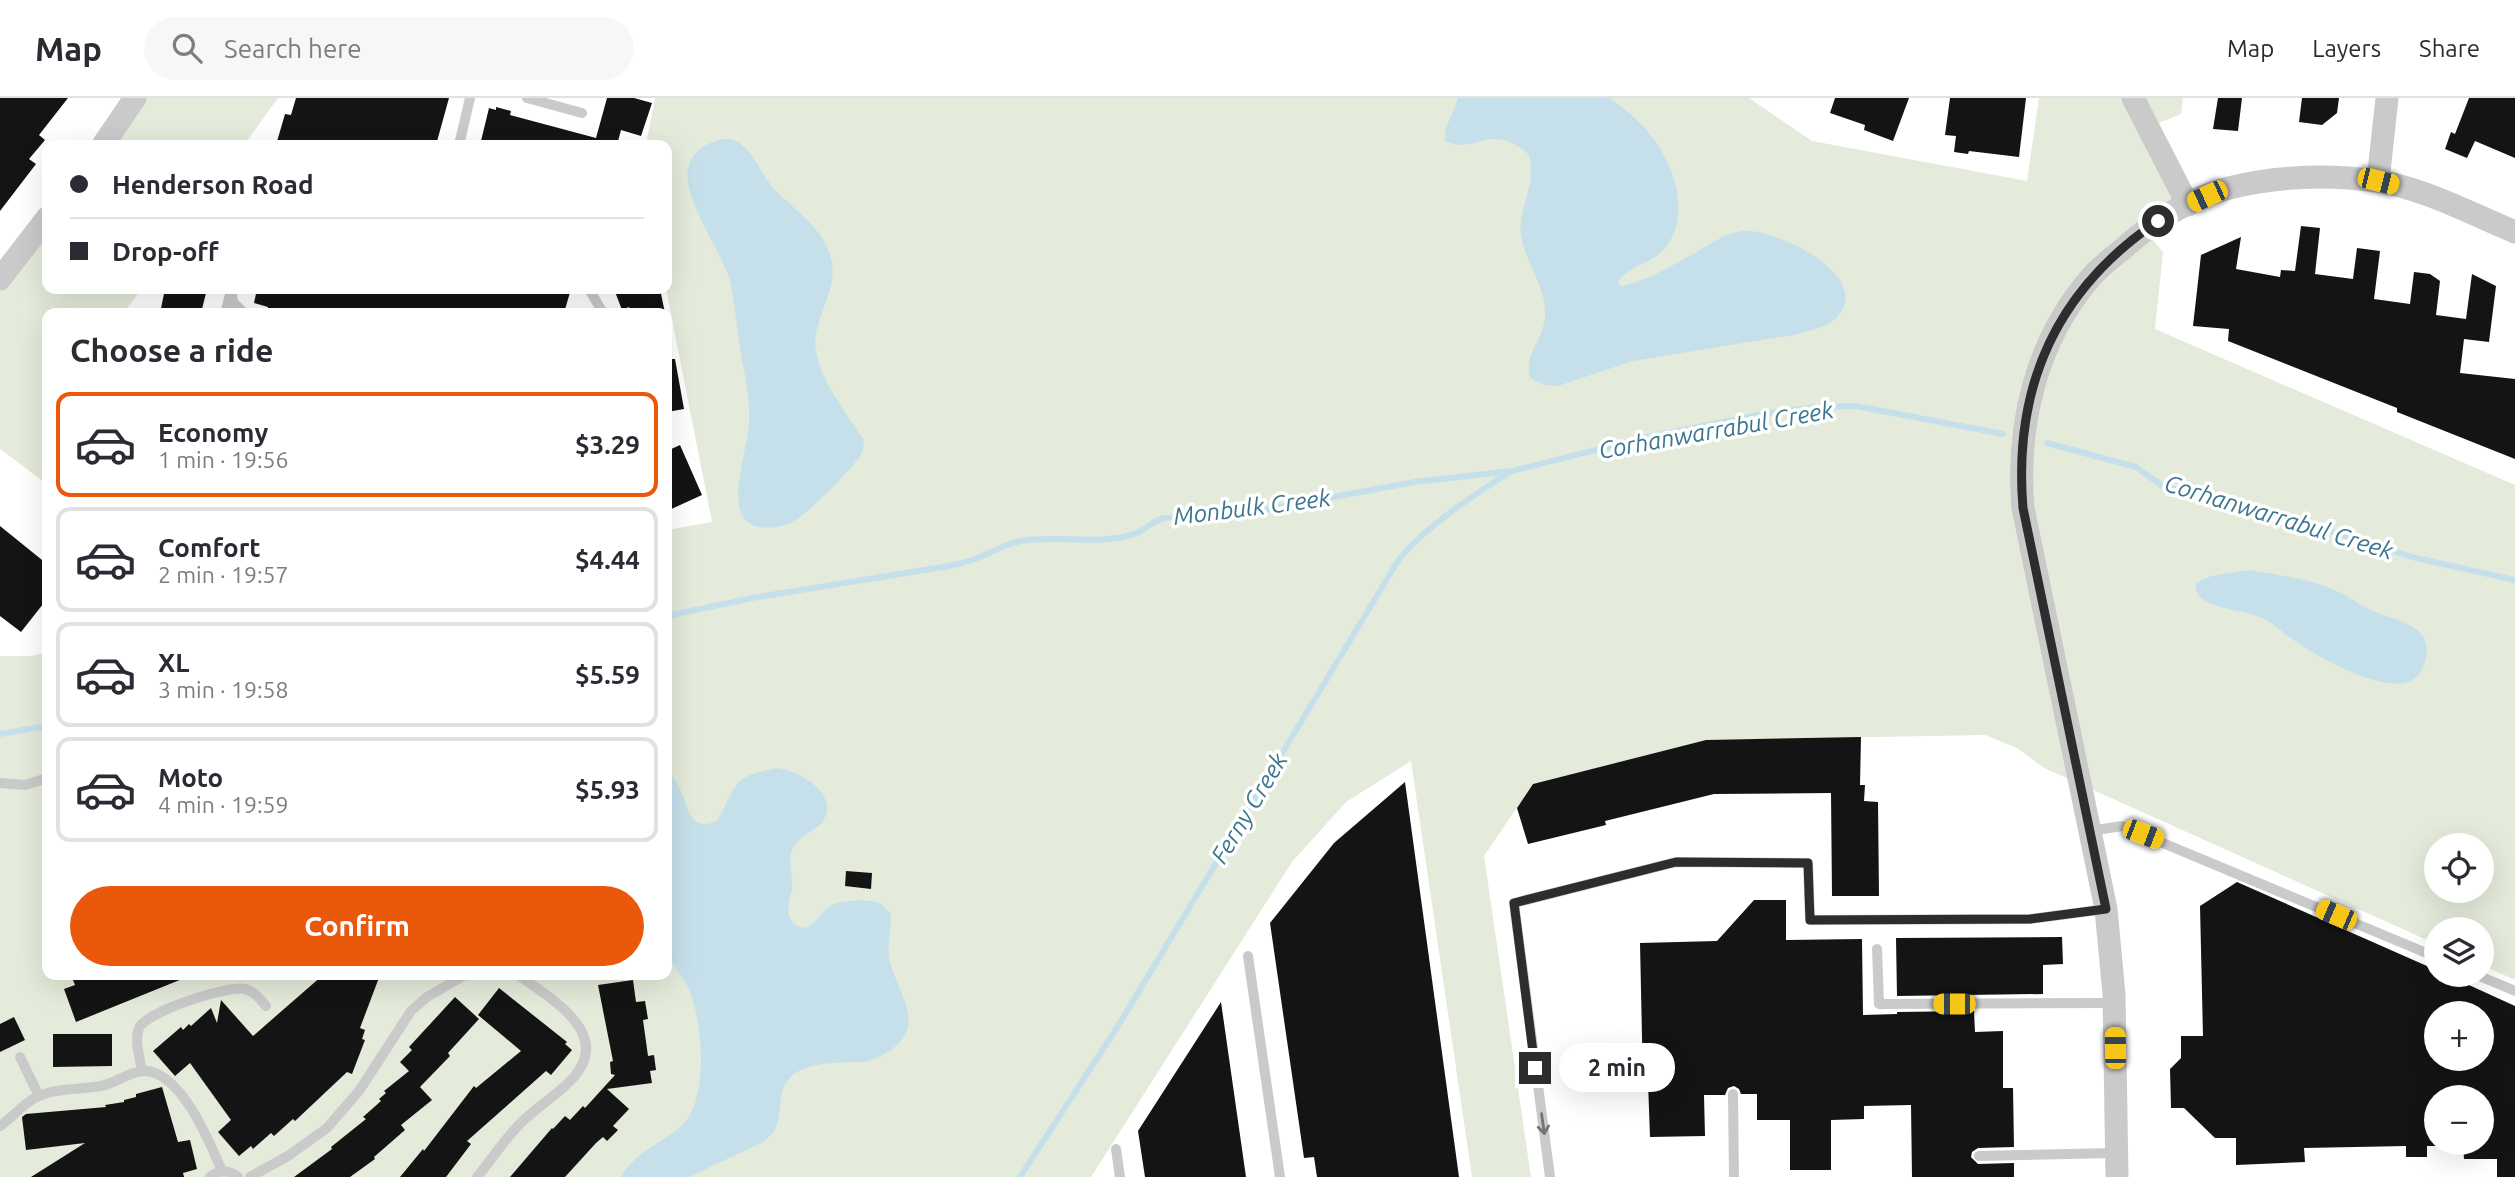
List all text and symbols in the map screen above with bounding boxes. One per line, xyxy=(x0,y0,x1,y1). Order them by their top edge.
search box xyxy=(144,17,634,80)
icon: search xyxy=(168,29,206,67)
text: Map xyxy=(35,30,102,67)
text: Search here xyxy=(224,34,362,63)
text: Map xyxy=(2227,35,2274,62)
text: Layers xyxy=(2312,35,2381,62)
text: Share xyxy=(2419,35,2480,62)
car xyxy=(2356,166,2401,196)
text: Henderson Road xyxy=(112,170,313,199)
car xyxy=(2184,178,2231,214)
route start xyxy=(2142,205,2174,237)
text: Drop-off xyxy=(112,237,219,266)
text: Choose a ride xyxy=(70,332,273,368)
water label: Corhanwarrabul Creek xyxy=(1597,396,1836,464)
icon: car xyxy=(74,413,137,476)
text: Economy xyxy=(158,418,268,447)
text: $3.29 xyxy=(575,430,640,459)
text: 1 min · 19:56 xyxy=(158,447,289,472)
water label: Corhanwarrabul Creek xyxy=(2161,469,2397,565)
water label: Monbulk Creek xyxy=(1172,484,1333,530)
icon: car xyxy=(74,528,137,591)
text: Comfort xyxy=(158,533,261,562)
text: $4.44 xyxy=(575,545,640,574)
text: 2 min · 19:57 xyxy=(158,562,289,587)
icon: car xyxy=(74,643,137,706)
text: XL xyxy=(158,648,189,677)
text: $5.59 xyxy=(575,660,640,689)
text: 3 min · 19:58 xyxy=(158,677,289,702)
water label: Ferny Creek xyxy=(1205,747,1293,868)
icon: car xyxy=(74,758,137,821)
text: Moto xyxy=(158,763,223,792)
text: $5.93 xyxy=(575,775,640,804)
text: 4 min · 19:59 xyxy=(158,792,289,817)
car xyxy=(2120,817,2167,851)
map controls xyxy=(2424,833,2494,1155)
button: locate xyxy=(2424,833,2494,903)
button: Confirm xyxy=(70,886,644,966)
car xyxy=(2313,897,2360,933)
button: layers xyxy=(2424,917,2494,987)
car xyxy=(1934,994,1976,1015)
button: + xyxy=(2424,1001,2494,1071)
car xyxy=(2105,1027,2126,1069)
callout: 2 min xyxy=(1560,1044,1675,1093)
route end xyxy=(1519,1052,1551,1084)
text: 2 min xyxy=(1588,1055,1646,1080)
button: − xyxy=(2424,1085,2494,1155)
one-way arrow xyxy=(1536,1112,1549,1135)

